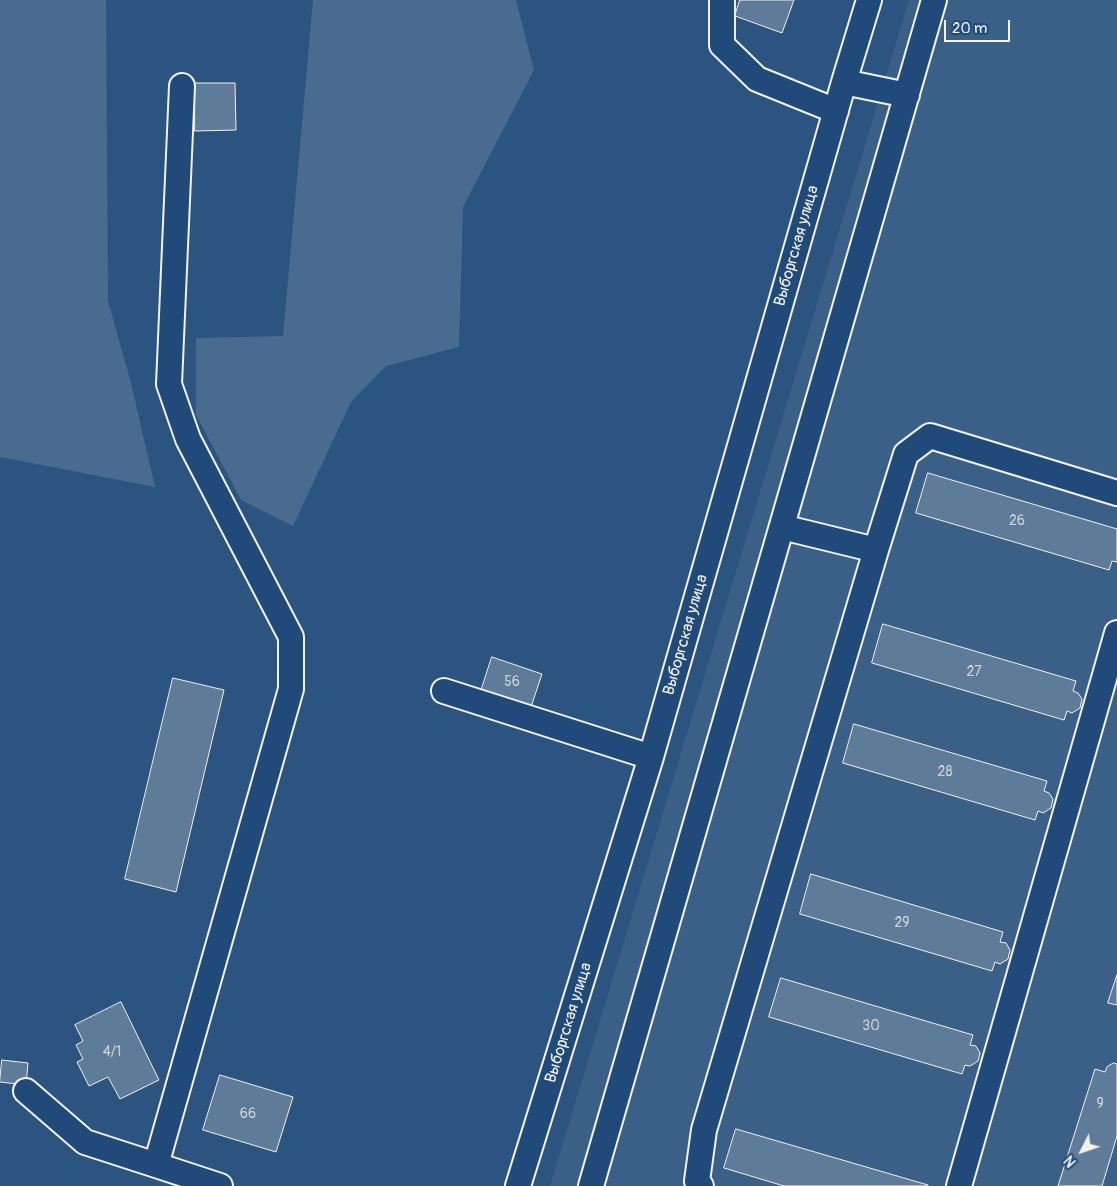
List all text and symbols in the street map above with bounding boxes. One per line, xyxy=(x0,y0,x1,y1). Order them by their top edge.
scale bar xyxy=(947,10,1013,42)
text: 20 m xyxy=(952,19,987,38)
street label: Выборгская улица xyxy=(771,183,823,309)
house number: 26 xyxy=(1009,513,1025,529)
street label: Выборгская улица xyxy=(660,572,712,698)
house number: 27 xyxy=(966,664,982,680)
house number: 56 xyxy=(504,674,520,690)
house number: 28 xyxy=(938,764,952,780)
house number: 29 xyxy=(894,915,910,931)
street label: Выборгская улица xyxy=(542,961,596,1085)
house number: 30 xyxy=(862,1018,880,1034)
house number: 4/1 xyxy=(103,1044,121,1060)
house number: 9 xyxy=(1096,1096,1104,1112)
house number: 66 xyxy=(240,1106,256,1122)
north arrow xyxy=(1057,1126,1107,1176)
text: N xyxy=(1061,1152,1080,1170)

